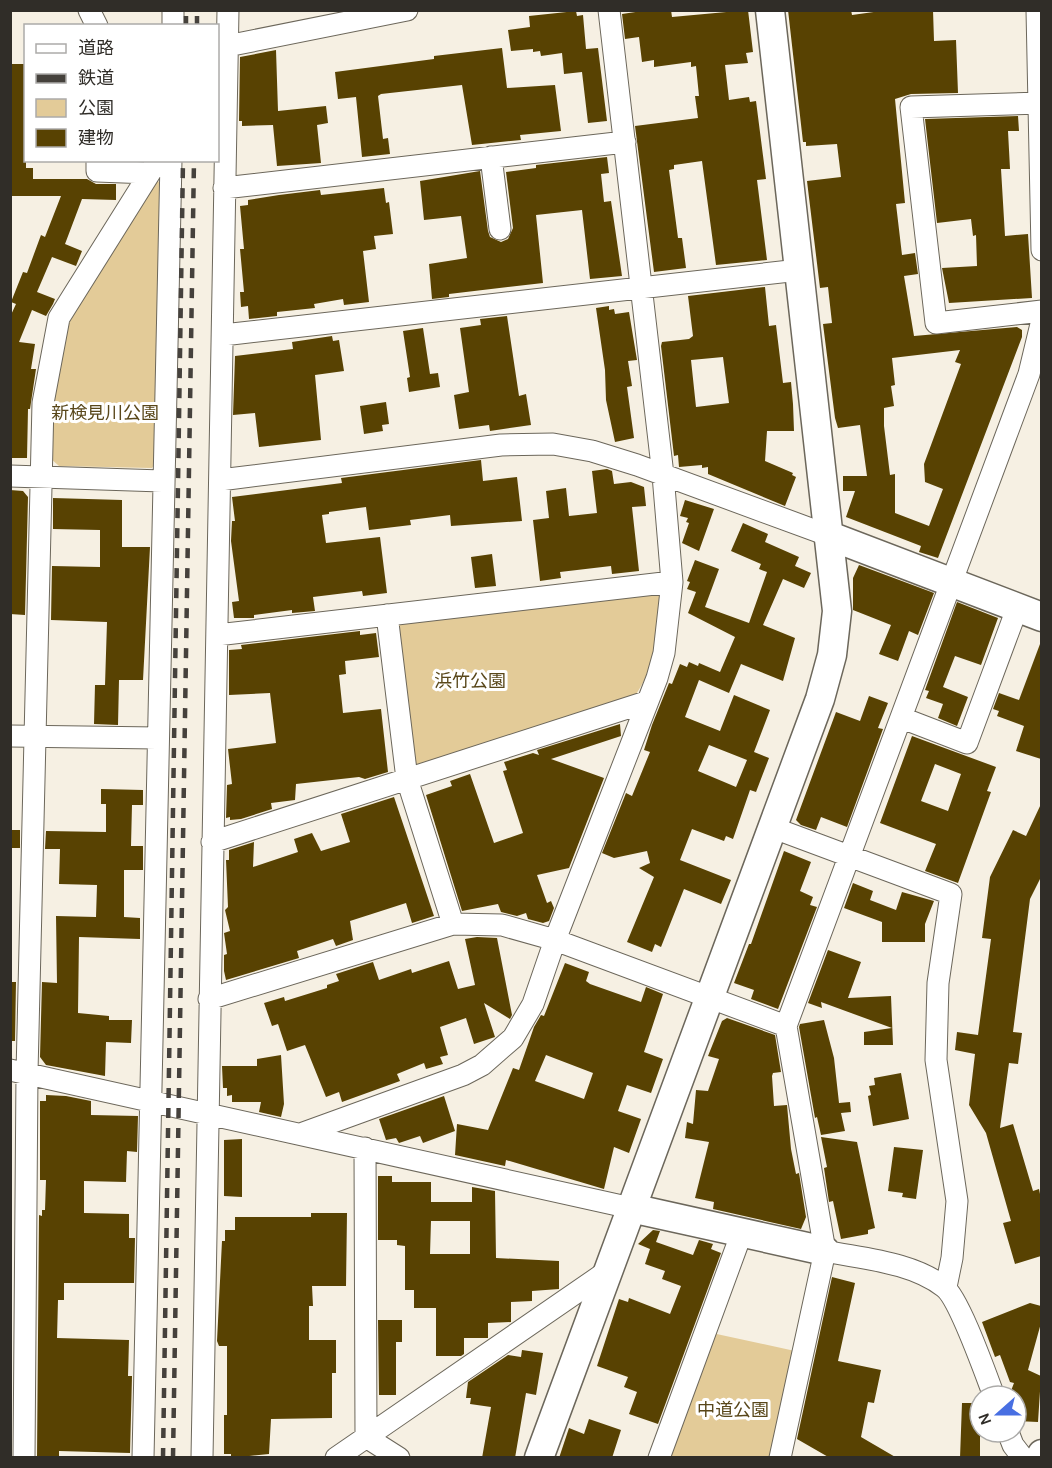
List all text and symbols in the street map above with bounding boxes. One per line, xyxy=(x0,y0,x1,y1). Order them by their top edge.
legend xyxy=(24,24,219,162)
text: 道路 xyxy=(78,37,114,59)
text: 鉄道 xyxy=(78,67,114,89)
text: 公園 xyxy=(78,97,114,119)
text: 建物 xyxy=(78,127,114,149)
park label: 新検見川公園 xyxy=(51,402,159,424)
park label: 浜竹公園 xyxy=(434,670,506,692)
north arrow xyxy=(968,1384,1028,1444)
park label: 中道公園 xyxy=(697,1399,769,1421)
text: N xyxy=(974,1410,995,1428)

